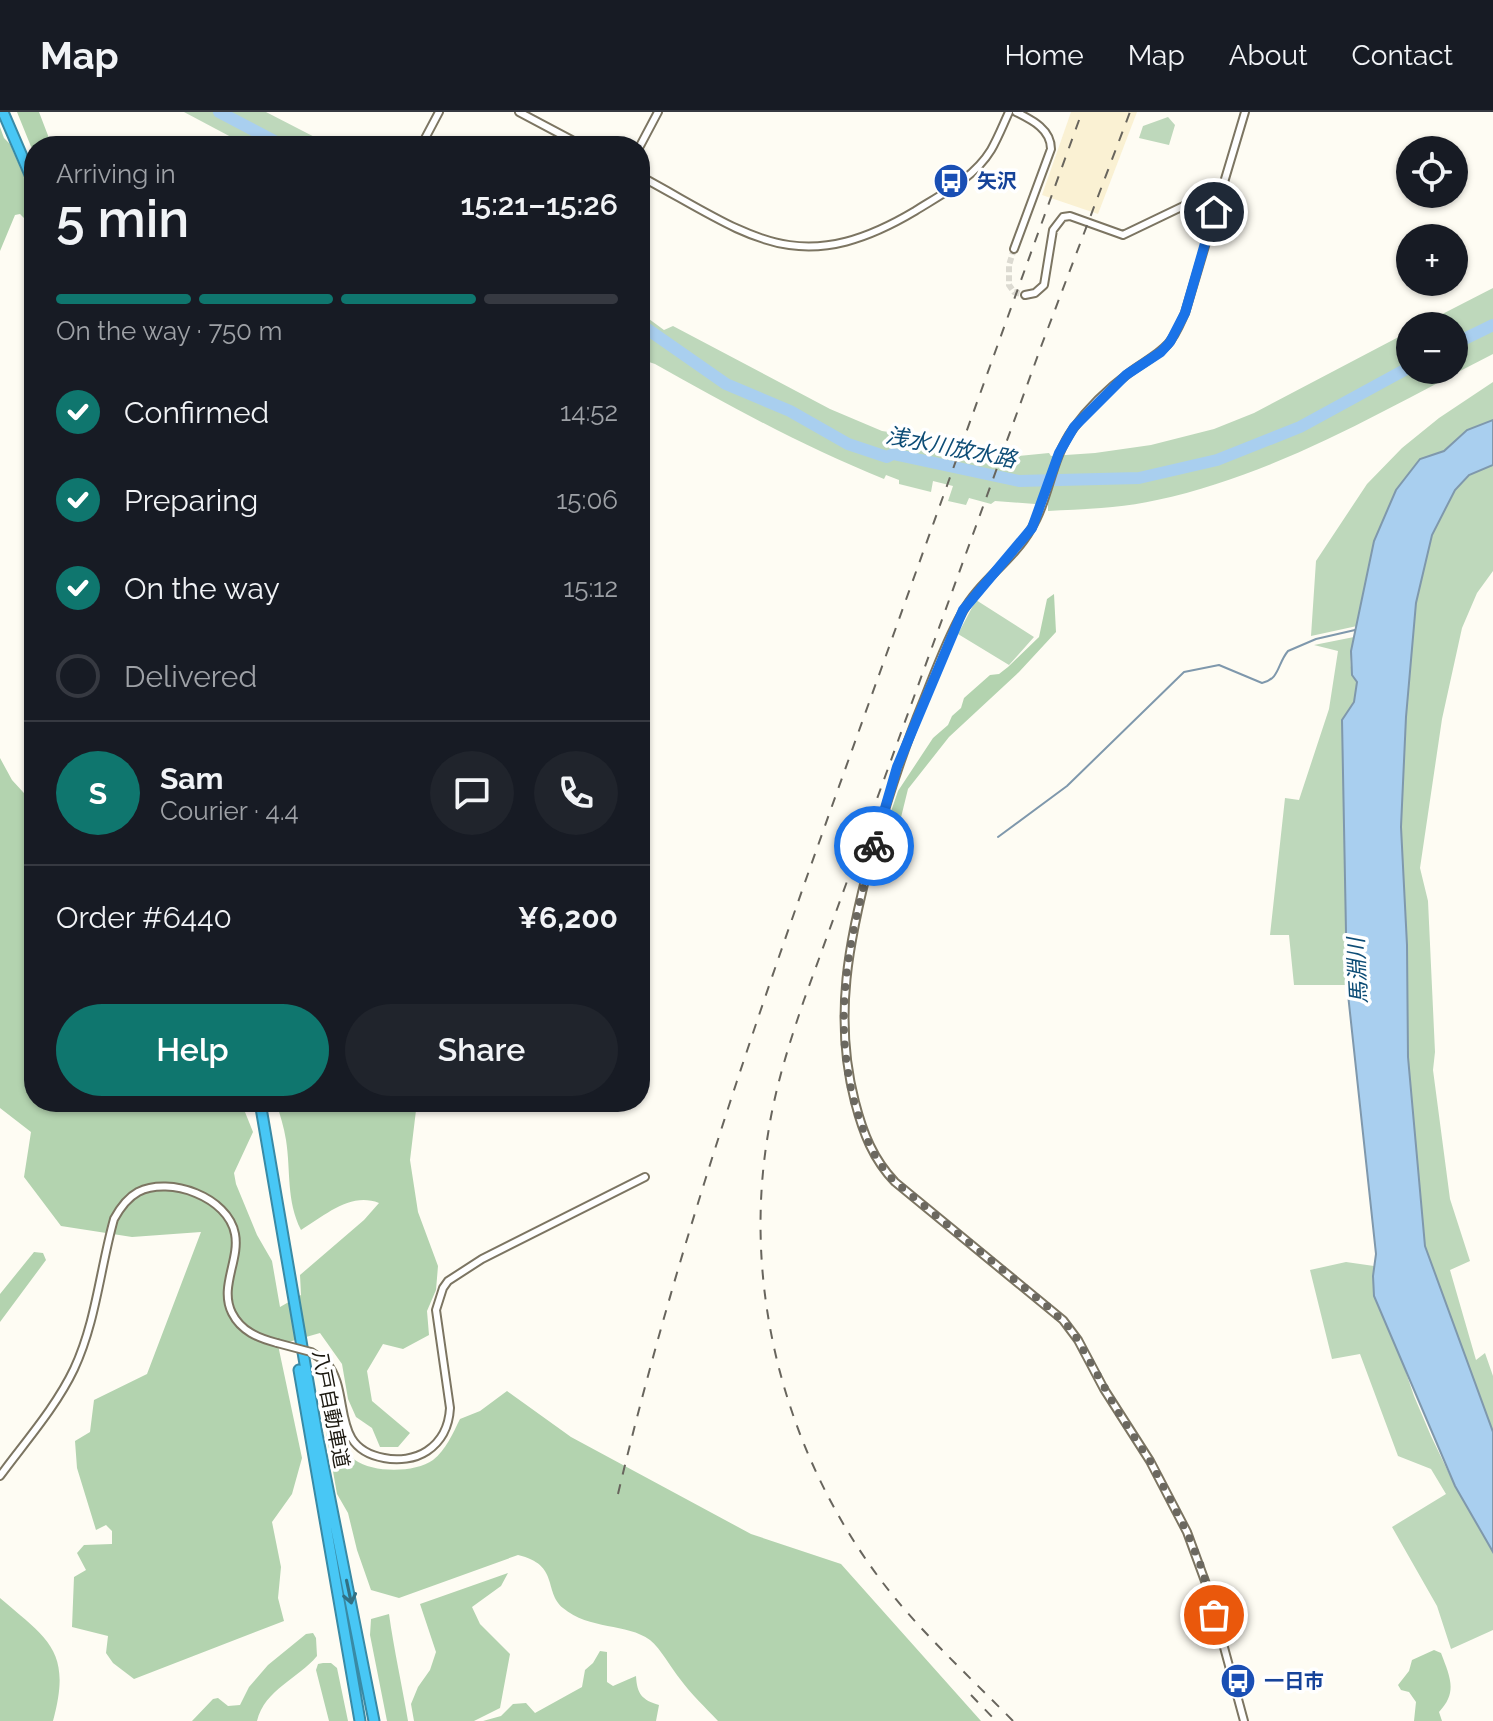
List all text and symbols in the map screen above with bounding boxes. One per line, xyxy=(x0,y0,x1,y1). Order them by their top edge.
text: Map xyxy=(40,33,119,78)
text: Home xyxy=(1004,39,1084,72)
text: Map xyxy=(1128,39,1185,72)
text: About xyxy=(1229,39,1308,72)
text: Contact xyxy=(1352,39,1453,72)
map controls xyxy=(1396,136,1468,384)
button: locate xyxy=(1396,136,1468,208)
text: Arriving in xyxy=(56,159,176,189)
bus stop icon: 矢沢 xyxy=(932,162,970,200)
place label: 矢沢 xyxy=(977,169,1017,193)
pin xyxy=(1180,178,1248,246)
text: 15:21–15:26 xyxy=(460,187,618,222)
text: 5 min xyxy=(56,188,189,249)
icon: home xyxy=(1192,190,1236,234)
button: + xyxy=(1396,224,1468,296)
button: − xyxy=(1396,312,1468,384)
text: On the way · 750 m xyxy=(56,316,283,346)
icon: check xyxy=(56,390,100,434)
text: Confirmed xyxy=(124,395,269,430)
text: 14:52 xyxy=(560,397,618,427)
water label: 浅水川放水路 xyxy=(884,422,1020,473)
icon: check xyxy=(56,478,100,522)
text: Preparing xyxy=(124,483,258,518)
text: 15:06 xyxy=(556,485,618,515)
icon: check xyxy=(56,566,100,610)
text: On the way xyxy=(124,571,280,606)
text: 15:12 xyxy=(563,573,618,603)
text: Delivered xyxy=(124,659,257,694)
button: chat xyxy=(430,751,514,835)
button: phone xyxy=(534,751,618,835)
text: Sam xyxy=(160,761,223,796)
text: S xyxy=(89,776,107,811)
text: Courier · 4.4 xyxy=(160,796,299,826)
courier xyxy=(834,806,914,886)
icon: bike xyxy=(852,824,896,868)
text: Order #6440 xyxy=(56,900,232,935)
text: ¥6,200 xyxy=(518,900,618,935)
water label: 馬淵川 xyxy=(1342,935,1372,1005)
button: Help xyxy=(56,1004,329,1096)
button: Share xyxy=(345,1004,618,1096)
street label: 八戸自動車道 xyxy=(308,1348,354,1470)
one-way arrow xyxy=(342,1579,357,1604)
pin xyxy=(1180,1581,1248,1649)
icon: bag xyxy=(1192,1593,1236,1637)
bus stop icon: 一日市 xyxy=(1219,1662,1257,1700)
place label: 一日市 xyxy=(1264,1669,1324,1693)

